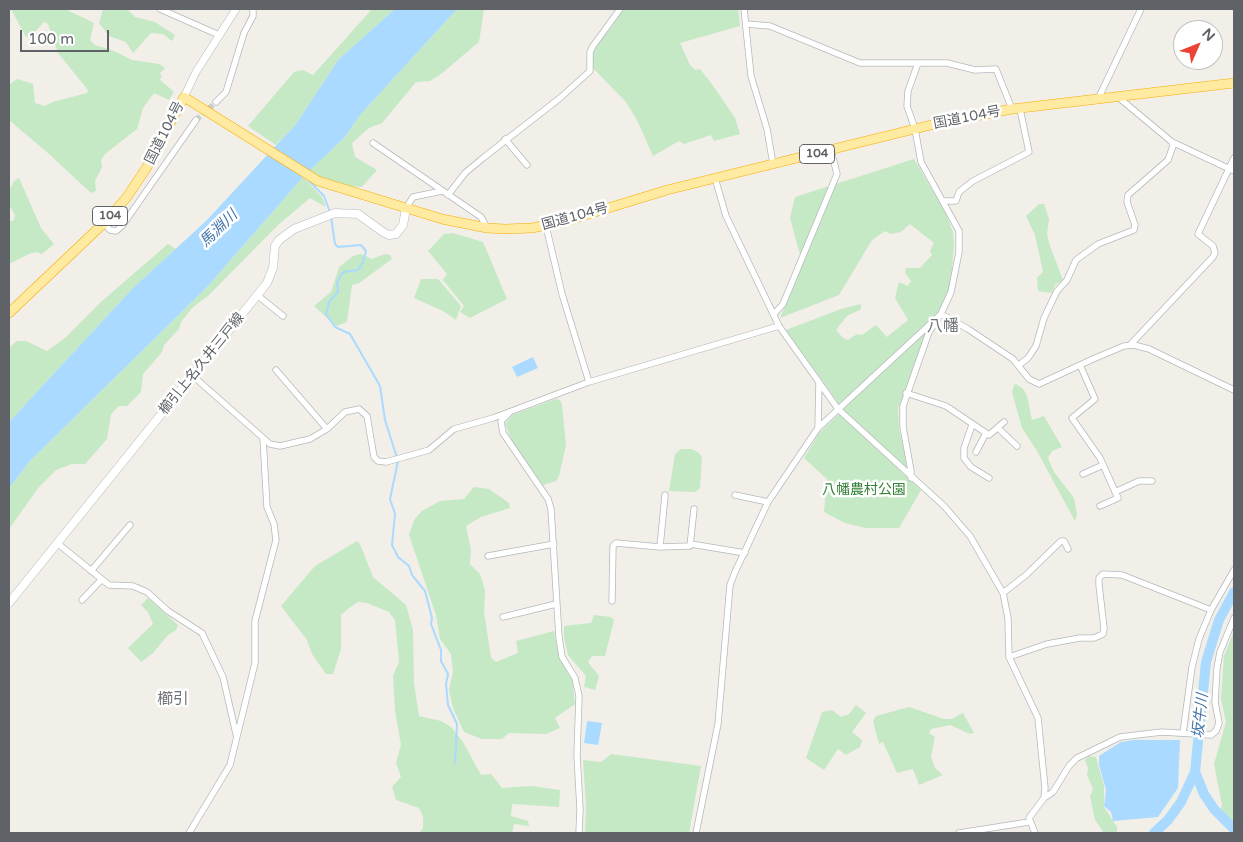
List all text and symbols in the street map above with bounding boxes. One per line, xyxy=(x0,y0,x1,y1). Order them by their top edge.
scale bar xyxy=(22,20,111,52)
north arrow xyxy=(1173,20,1223,70)
text: N xyxy=(1198,25,1218,45)
text: 100 m xyxy=(28,30,74,48)
street label: 国道104号 xyxy=(142,99,188,167)
street label: 国道104号 xyxy=(932,103,1002,133)
road number: 104 xyxy=(800,144,834,164)
street label: 国道104号 xyxy=(540,200,610,234)
road number: 104 xyxy=(92,207,128,226)
water label: 馬淵川 xyxy=(197,207,241,251)
street label: 櫛引上名久井三戸線 xyxy=(156,310,248,418)
district label: 八幡 xyxy=(927,317,959,337)
park label: 八幡農村公園 xyxy=(822,482,906,498)
district label: 櫛引 xyxy=(157,690,189,710)
water label: 坂牛川 xyxy=(1190,693,1212,739)

